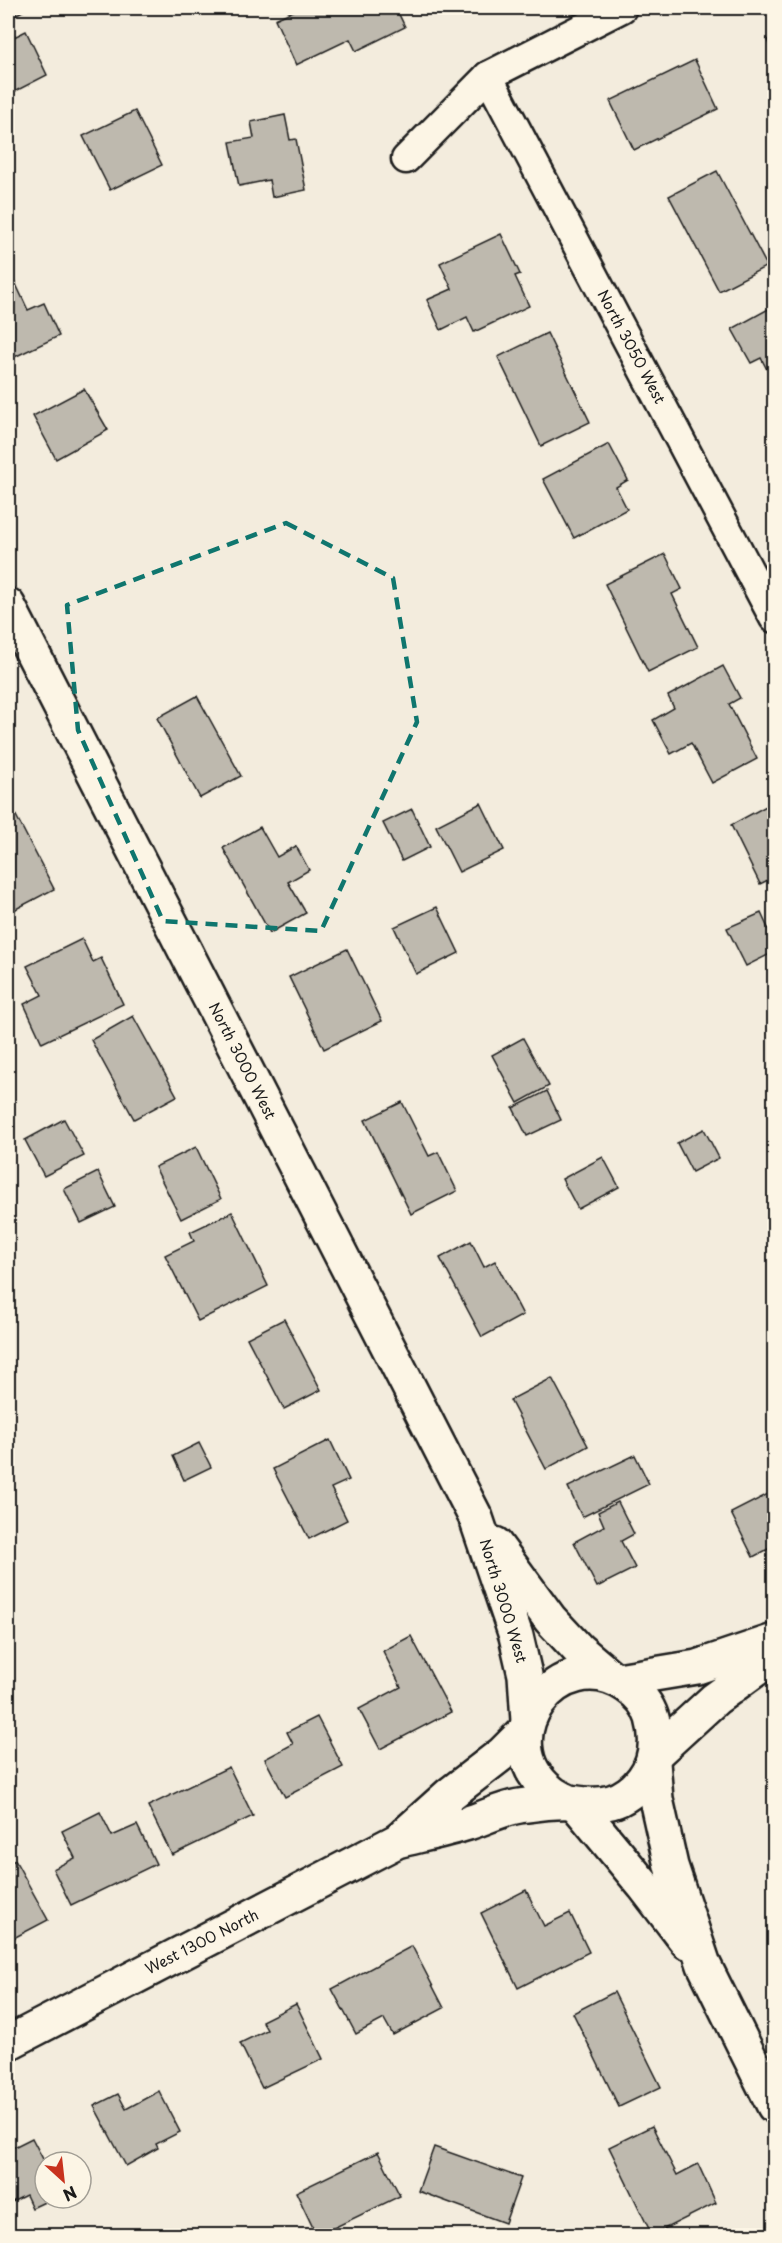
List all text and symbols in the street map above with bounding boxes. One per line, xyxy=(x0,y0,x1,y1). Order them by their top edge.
street label: North 3050 West xyxy=(593,285,672,407)
street label: North 3000 West xyxy=(204,998,283,1123)
street label: North 3000 West xyxy=(475,1536,534,1666)
street label: West 1300 North xyxy=(141,1902,262,1979)
north arrow xyxy=(33,2150,93,2210)
text: N xyxy=(59,2181,81,2208)

